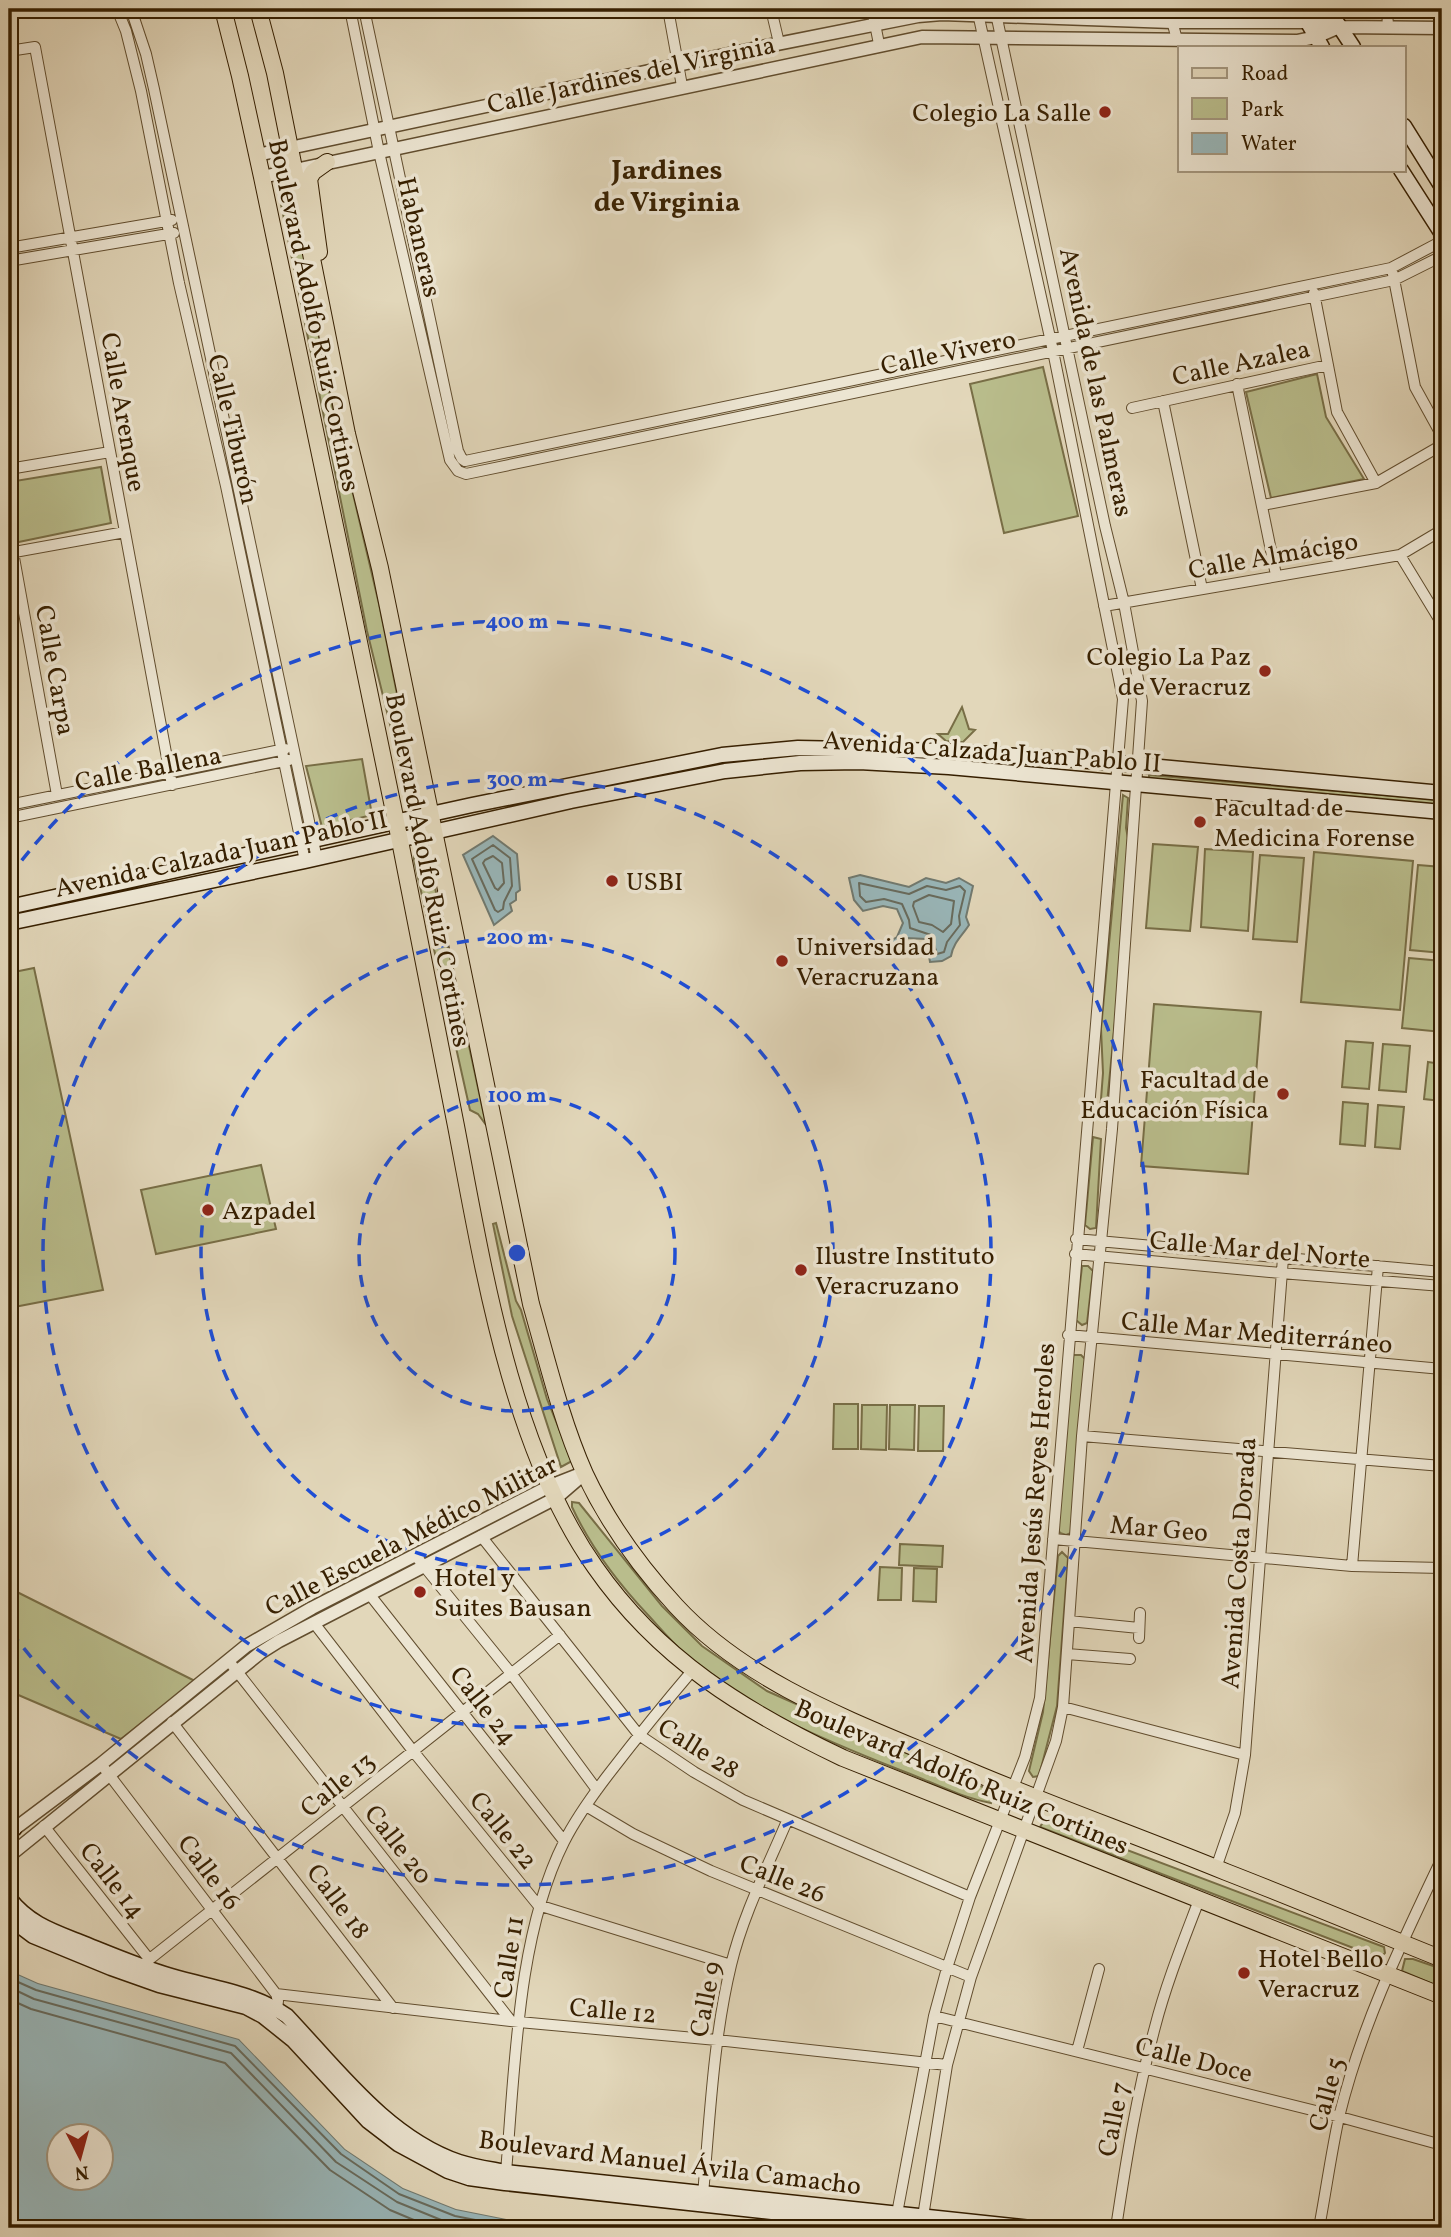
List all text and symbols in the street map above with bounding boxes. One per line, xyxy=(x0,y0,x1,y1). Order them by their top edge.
street label: Calle Jardines del Virginia xyxy=(484,28,779,124)
legend xyxy=(1178,46,1406,172)
text: Road xyxy=(1241,60,1288,89)
place label: Colegio La Salle xyxy=(912,96,1091,132)
text: Park xyxy=(1241,96,1284,125)
marker: Colegio La Salle xyxy=(1097,104,1113,120)
text: Water xyxy=(1241,130,1297,159)
street label: Boulevard Adolfo Ruiz Cortines xyxy=(258,136,368,495)
district label: Jardines de Virginia xyxy=(594,152,740,223)
street label: Habaneras xyxy=(387,174,449,301)
street label: Avenida de las Palmeras xyxy=(1049,245,1141,520)
street label: Calle Vivero xyxy=(878,322,1019,386)
street label: Calle Arenque xyxy=(90,330,154,495)
street label: Calle Azalea xyxy=(1169,332,1314,396)
street label: Calle Tiburón xyxy=(197,351,267,508)
street label: Calle Almácigo xyxy=(1186,524,1361,590)
street label: Calle Carpa xyxy=(25,602,83,738)
text: 400 m xyxy=(486,608,548,637)
place label: Colegio La Paz de Veracruz xyxy=(1086,640,1251,706)
marker: Colegio La Paz de Veracruz xyxy=(1257,663,1273,679)
street label: Boulevard Adolfo Ruiz Cortines xyxy=(375,690,479,1050)
street label: Avenida Calzada Juan Pablo II xyxy=(821,723,1162,783)
street label: Calle Ballena xyxy=(72,738,225,802)
text: 300 m xyxy=(487,766,547,795)
place label: Facultad de Medicina Forense xyxy=(1214,791,1415,857)
street label: Avenida Calzada Juan Pablo II xyxy=(52,802,391,908)
marker: Facultad de Medicina Forense xyxy=(1192,814,1208,830)
place label: USBI xyxy=(626,865,683,901)
marker: USBI xyxy=(604,873,620,889)
text: 200 m xyxy=(486,924,548,953)
place label: Universidad Veracruzana xyxy=(796,930,939,996)
marker: Universidad Veracruzana xyxy=(774,953,790,969)
place label: Facultad de Educación Física xyxy=(1080,1063,1269,1129)
text: 100 m xyxy=(487,1082,547,1111)
marker: Facultad de Educación Física xyxy=(1275,1086,1291,1102)
place label: Azpadel xyxy=(222,1194,316,1230)
marker: Azpadel xyxy=(200,1202,216,1218)
street label: Calle Mar del Norte xyxy=(1148,1223,1372,1279)
place label: Ilustre Instituto Veracruzano xyxy=(815,1239,995,1305)
centre of rings xyxy=(505,1241,529,1265)
marker: Ilustre Instituto Veracruzano xyxy=(793,1262,809,1278)
street label: Calle Mar Mediterráneo xyxy=(1120,1304,1394,1364)
street label: Avenida Jesús Reyes Heroles xyxy=(1007,1342,1065,1665)
street label: Avenida Costa Dorada xyxy=(1213,1436,1267,1690)
street label: Calle Escuela Médico Militar xyxy=(259,1447,565,1626)
street label: Mar Geo xyxy=(1108,1508,1209,1552)
place label: Hotel y Suites Bausan xyxy=(434,1561,592,1627)
marker: Hotel y Suites Bausan xyxy=(412,1584,428,1600)
street label: Calle 24 xyxy=(440,1659,525,1753)
street label: Boulevard Adolfo Ruiz Cortines xyxy=(789,1691,1134,1865)
street label: Calle 28 xyxy=(650,1711,746,1789)
street label: Calle 13 xyxy=(293,1744,383,1827)
street label: Calle 22 xyxy=(460,1785,545,1878)
street label: Calle 20 xyxy=(355,1798,440,1893)
street label: Calle 16 xyxy=(168,1828,249,1918)
street label: Calle 14 xyxy=(70,1835,153,1927)
street label: Calle 26 xyxy=(734,1846,831,1913)
street label: Calle 18 xyxy=(297,1857,378,1947)
street label: Calle 11 xyxy=(486,1913,534,2001)
place label: Hotel Bello Veracruz xyxy=(1258,1942,1383,2008)
street label: Calle 9 xyxy=(682,1958,732,2040)
marker: Hotel Bello Veracruz xyxy=(1236,1965,1252,1981)
street label: Calle 12 xyxy=(568,1990,658,2034)
street label: Calle Doce xyxy=(1131,2029,1256,2093)
street label: Calle 5 xyxy=(1301,2053,1355,2136)
street label: Calle 7 xyxy=(1090,2079,1140,2160)
north arrow xyxy=(46,2122,116,2192)
street label: Boulevard Manuel Ávila Camacho xyxy=(476,2123,863,2205)
text: N xyxy=(73,2158,90,2186)

